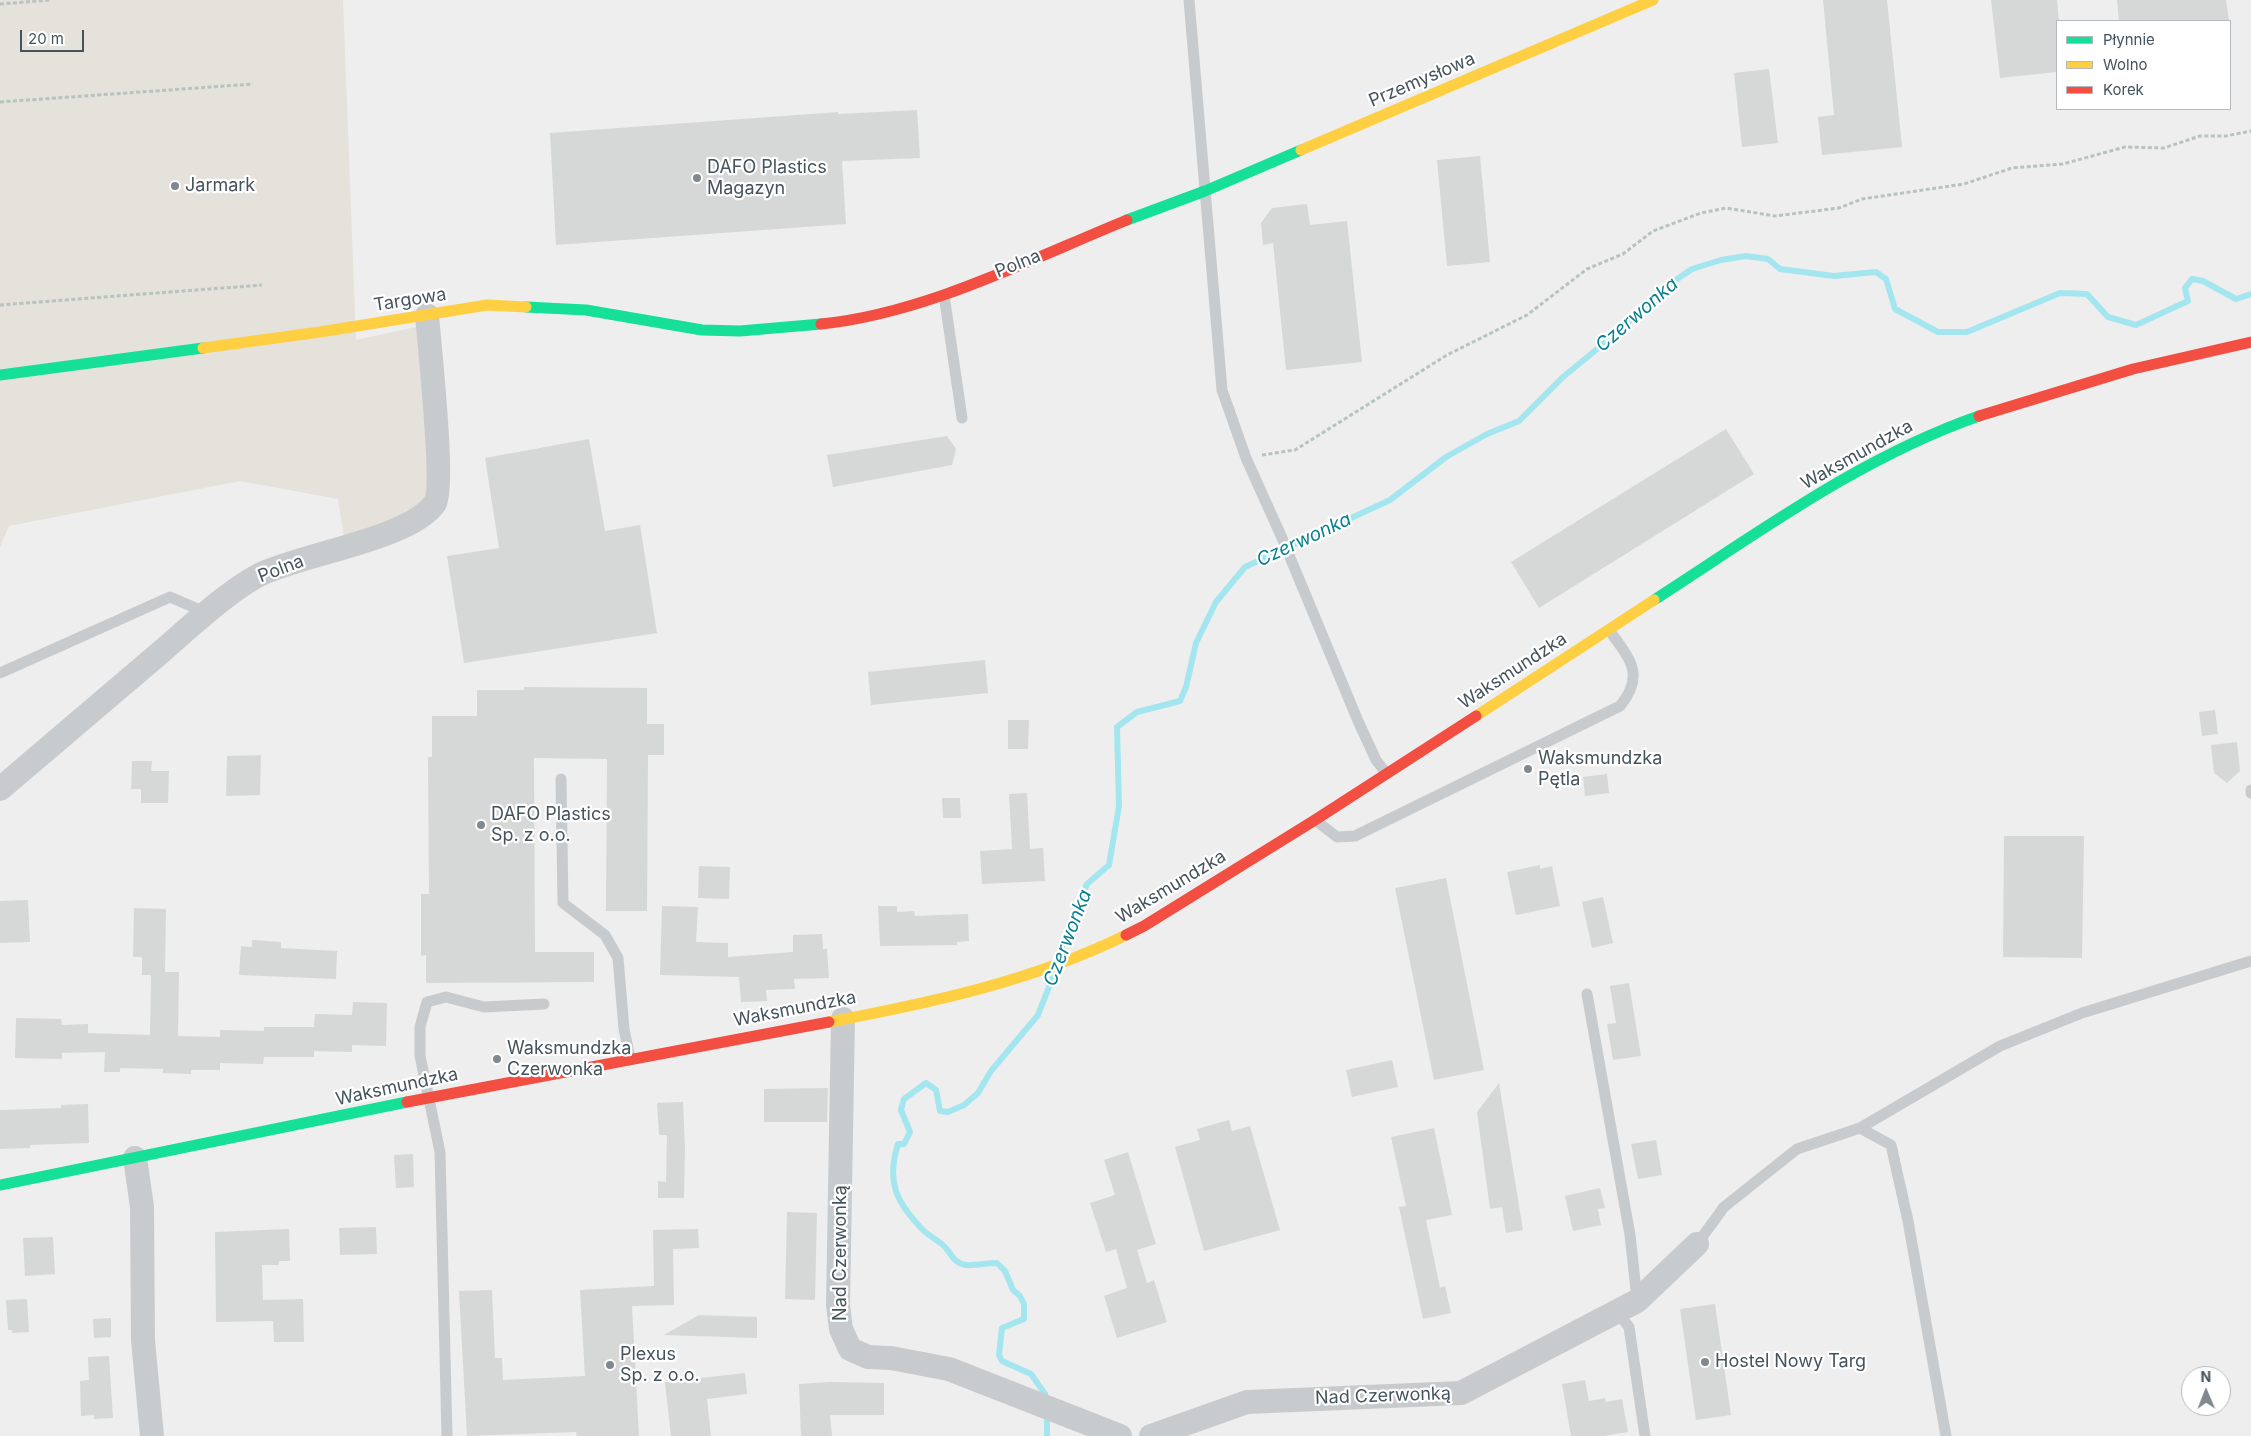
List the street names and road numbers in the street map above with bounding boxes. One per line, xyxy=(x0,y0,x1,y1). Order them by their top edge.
street label: Przemysłowa xyxy=(1366,48,1478,112)
street label: Polna xyxy=(992,245,1044,283)
street label: Targowa xyxy=(372,284,448,316)
street label: Waksmundzka xyxy=(1797,415,1917,495)
street label: Polna xyxy=(255,550,307,588)
street label: Waksmundzka xyxy=(1455,628,1571,714)
street label: Waksmundzka xyxy=(1112,846,1230,928)
street label: Waksmundzka xyxy=(732,987,858,1031)
street label: Waksmundzka xyxy=(334,1064,460,1110)
street label: Nad Czerwonką xyxy=(830,1185,852,1321)
street label: Nad Czerwonką xyxy=(1315,1383,1451,1409)

